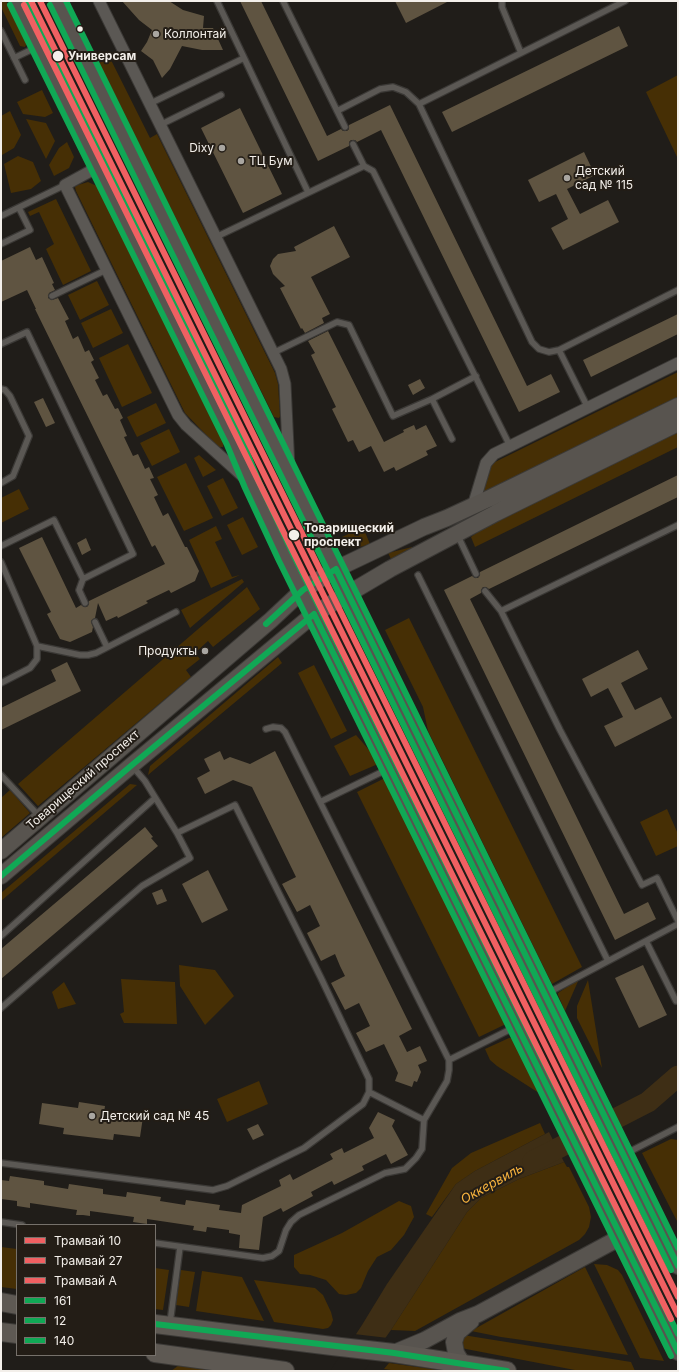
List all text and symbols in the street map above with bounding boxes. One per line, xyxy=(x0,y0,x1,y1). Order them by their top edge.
unlabelled marker xyxy=(75,24,85,34)
place label: Коллонтай xyxy=(164,27,226,41)
marker: Коллонтай xyxy=(151,29,161,39)
marker: Универсам xyxy=(51,49,65,63)
place label: Универсам xyxy=(68,49,136,63)
place label: Dixy xyxy=(189,141,214,155)
marker: Dixy xyxy=(217,143,227,153)
place label: ТЦ Бум xyxy=(249,154,293,168)
marker: ТЦ Бум xyxy=(236,156,246,166)
place label: Детский сад № 115 xyxy=(575,164,633,192)
marker: Детский сад № 115 xyxy=(562,173,572,183)
place label: Товарищеский проспект xyxy=(304,521,394,549)
marker: Товарищеский проспект xyxy=(287,528,301,542)
place label: Продукты xyxy=(138,644,197,658)
marker: Продукты xyxy=(200,646,210,656)
street label: Товарищеский проспект xyxy=(24,727,142,833)
place label: Детский сад № 45 xyxy=(100,1109,209,1123)
marker: Детский сад № 45 xyxy=(87,1111,97,1121)
water label: Оккервиль xyxy=(458,1160,526,1208)
legend xyxy=(16,1224,156,1356)
text: Трамвай 10 xyxy=(54,1233,121,1248)
text: Трамвай 27 xyxy=(54,1253,123,1268)
text: Трамвай А xyxy=(54,1273,117,1288)
text: 161 xyxy=(54,1293,71,1308)
text: 12 xyxy=(54,1313,66,1328)
text: 140 xyxy=(54,1333,74,1348)

